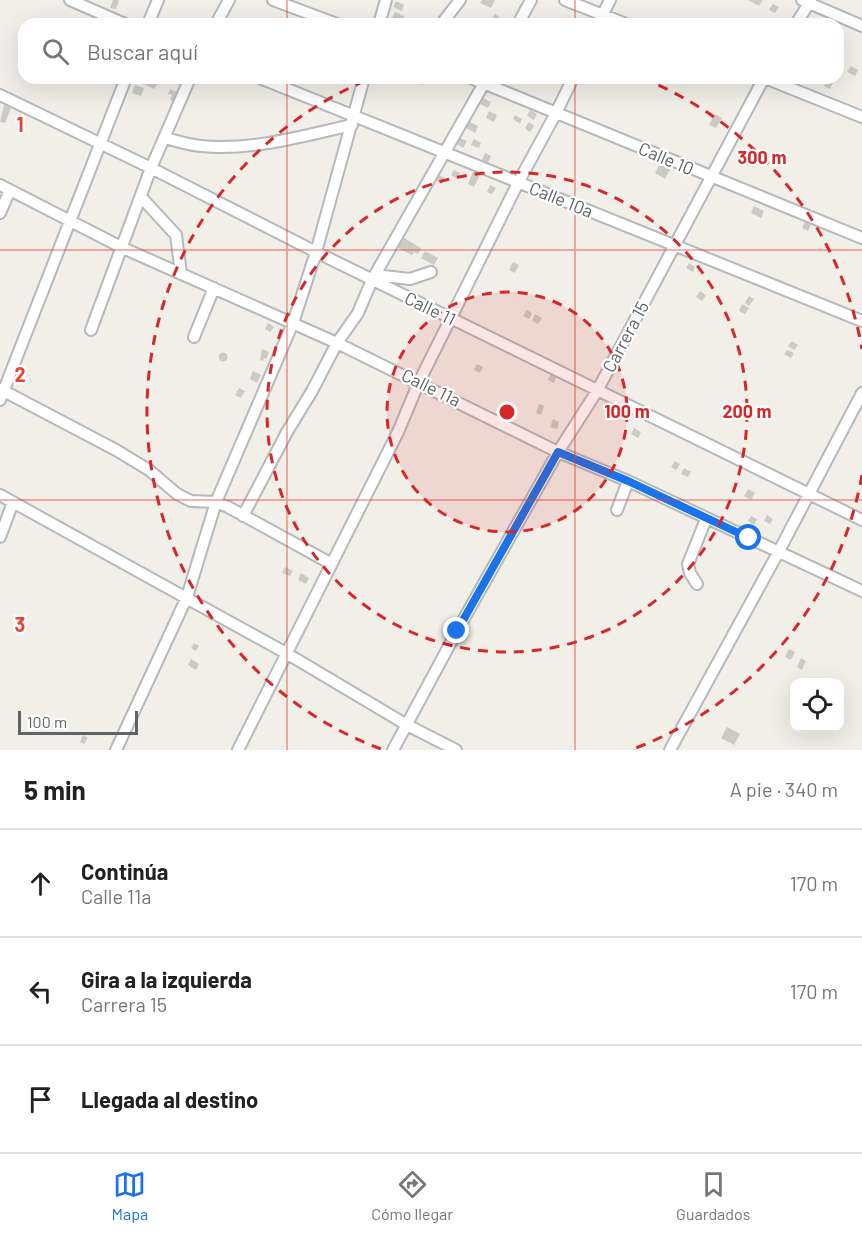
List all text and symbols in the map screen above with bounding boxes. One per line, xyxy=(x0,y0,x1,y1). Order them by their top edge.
search box xyxy=(18,18,844,84)
icon: search xyxy=(39,35,72,68)
text: Buscar aquí xyxy=(87,38,198,64)
text: 1 xyxy=(16,112,24,136)
street label: Calle 10 xyxy=(635,137,697,180)
text: 300 m xyxy=(738,146,786,168)
street label: Calle 10a xyxy=(526,176,597,222)
street label: Calle 11 xyxy=(401,286,460,330)
street label: Carrera 15 xyxy=(597,297,653,376)
text: 2 xyxy=(14,362,26,386)
street label: Calle 11a xyxy=(398,363,465,411)
text: 100 m xyxy=(604,400,650,422)
text: 200 m xyxy=(722,400,772,422)
centre of rings xyxy=(497,402,517,422)
route start xyxy=(735,524,761,550)
text: 3 xyxy=(15,612,25,636)
route end xyxy=(443,617,469,643)
map controls xyxy=(790,678,844,732)
button: locate xyxy=(790,678,844,732)
scale bar xyxy=(18,708,138,736)
text: 100 m xyxy=(27,712,67,731)
text: 5 min xyxy=(24,774,86,805)
text: A pie · 340 m xyxy=(730,777,838,801)
text: Continúa xyxy=(81,858,168,884)
icon: ahead xyxy=(24,867,57,900)
text: 170 m xyxy=(790,871,838,895)
text: Calle 11a xyxy=(81,884,151,908)
text: Gira a la izquierda xyxy=(81,966,252,992)
icon: left xyxy=(24,975,57,1008)
text: 170 m xyxy=(790,979,838,1003)
text: Carrera 15 xyxy=(81,992,167,1016)
icon: arrive xyxy=(24,1083,57,1116)
text: Llegada al destino xyxy=(81,1086,258,1112)
tab: Mapa xyxy=(112,1168,148,1223)
tab: Cómo llegar xyxy=(371,1168,453,1223)
tab: Guardados xyxy=(676,1168,750,1223)

